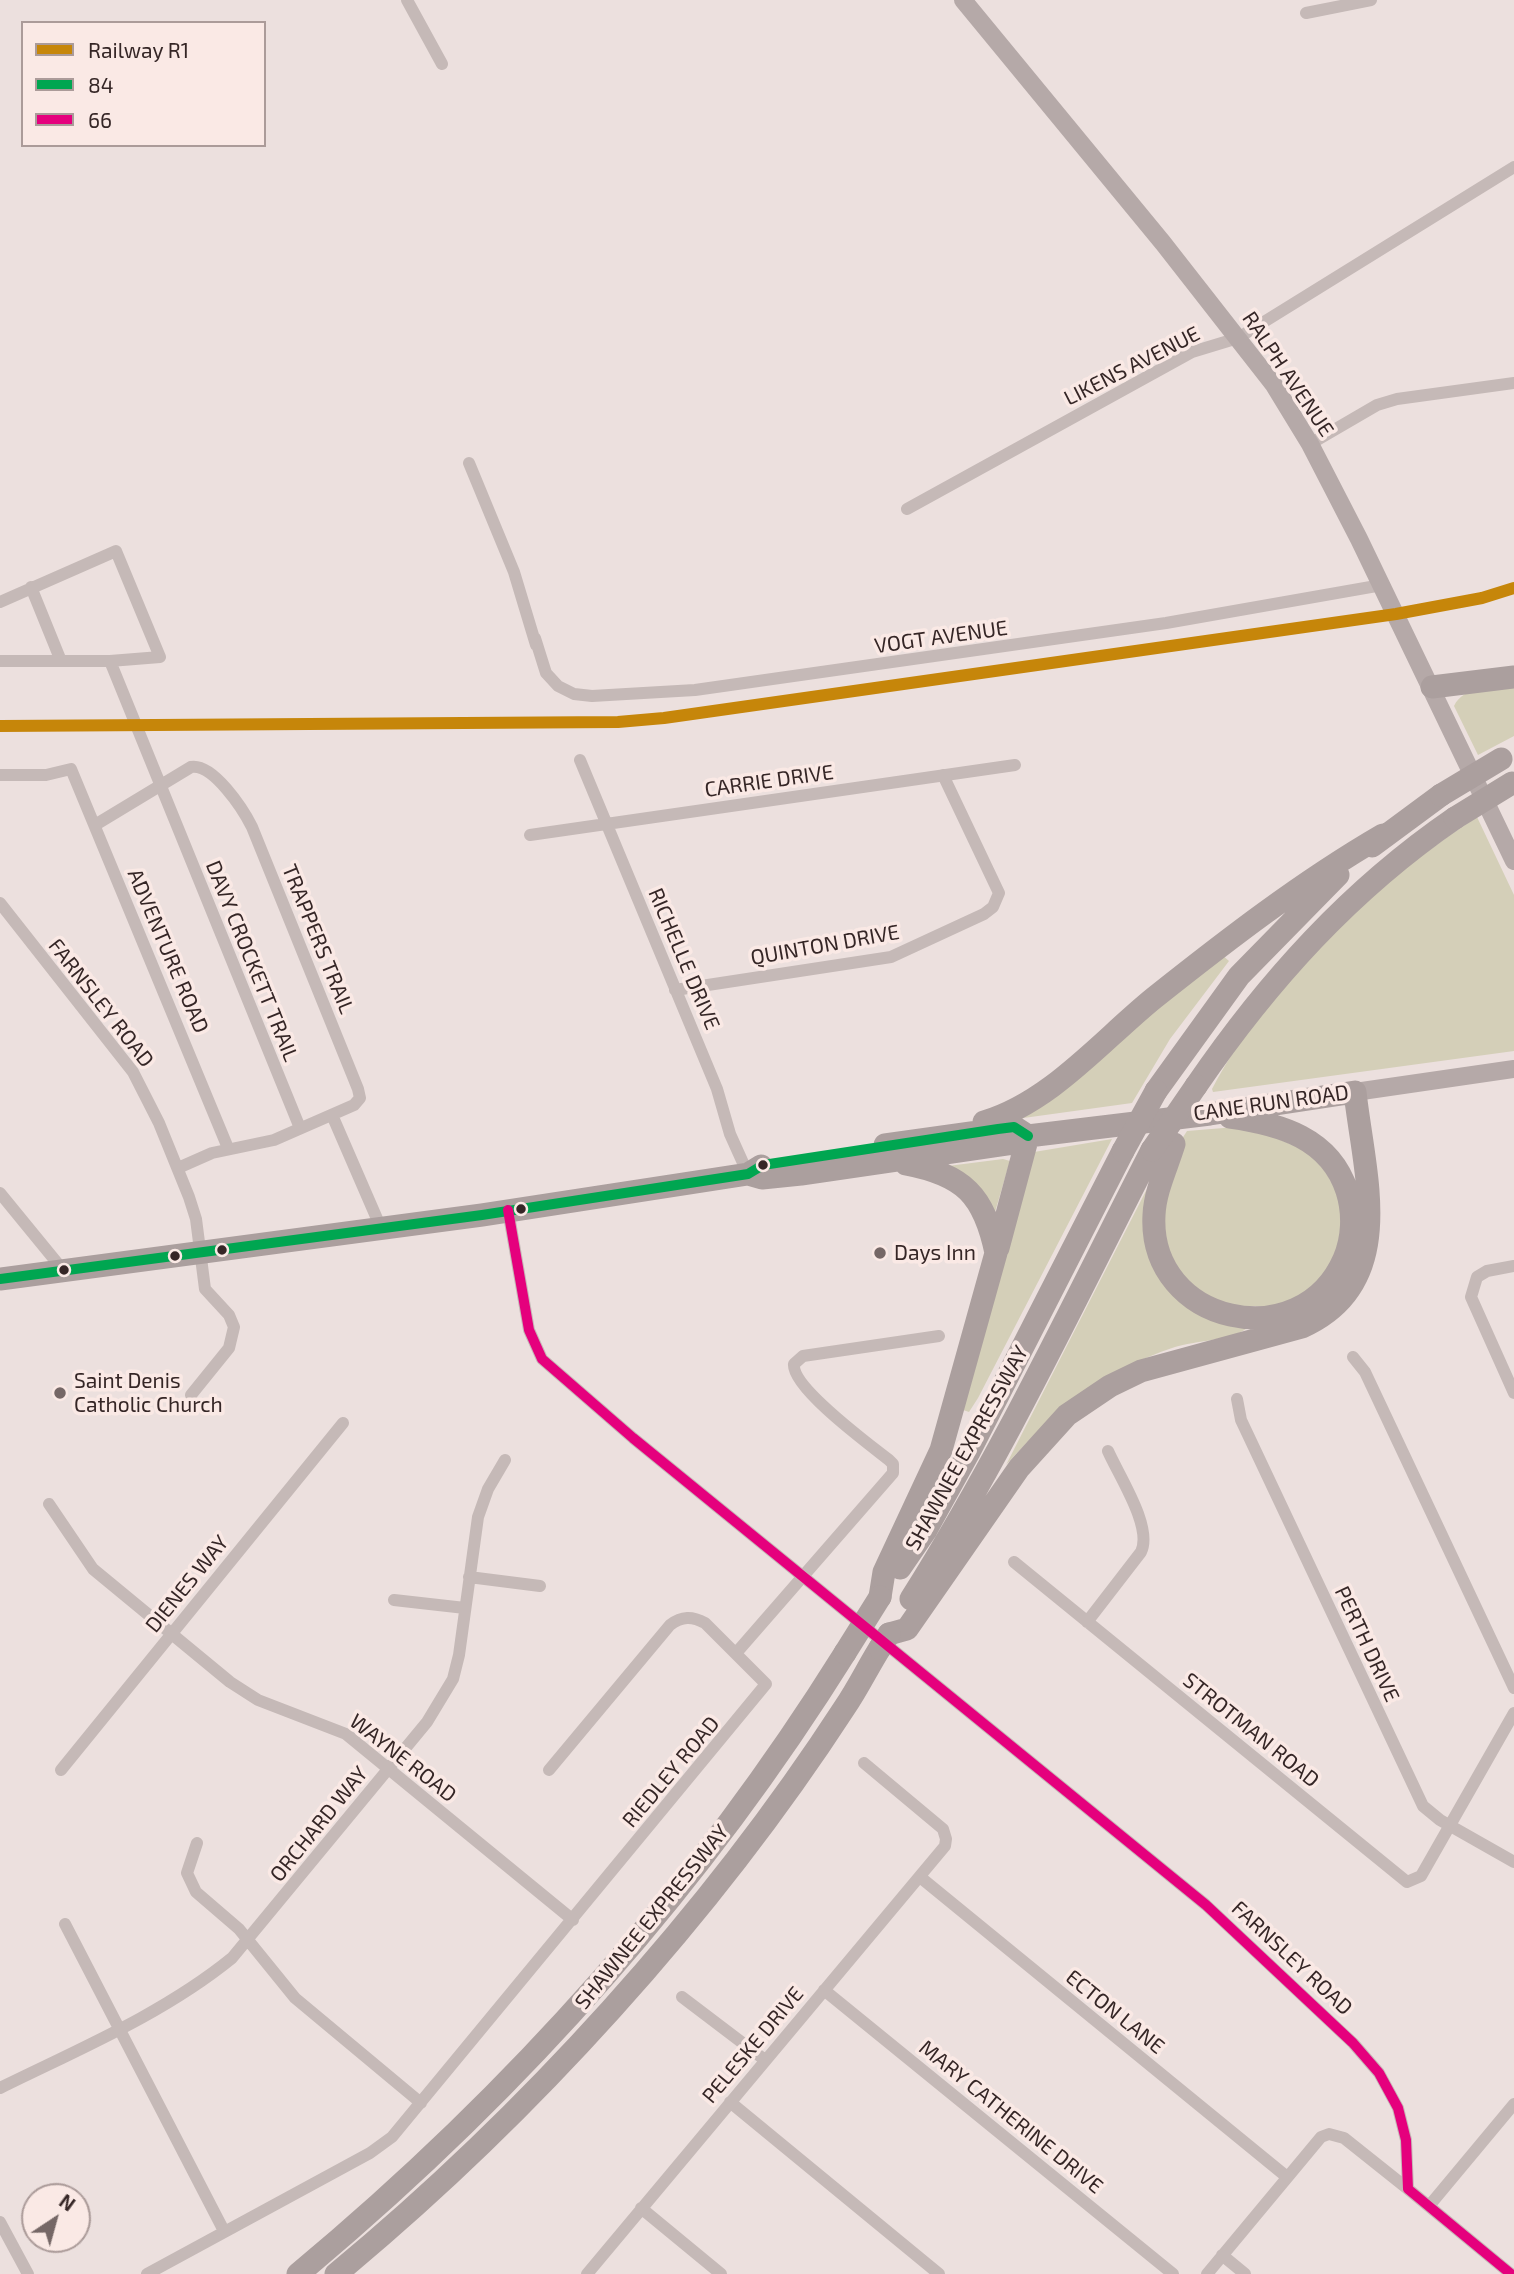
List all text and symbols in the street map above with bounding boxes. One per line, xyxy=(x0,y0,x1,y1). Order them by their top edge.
legend xyxy=(21,21,266,147)
text: Railway R1 xyxy=(88,37,189,62)
text: 84 xyxy=(88,72,114,97)
text: 66 xyxy=(88,107,112,132)
street label: RALPH AVENUE xyxy=(1237,307,1339,441)
street label: LIKENS AVENUE xyxy=(1060,321,1204,411)
street label: VOGT AVENUE xyxy=(873,615,1009,659)
street label: CARRIE DRIVE xyxy=(703,759,835,803)
street label: DAVY CROCKETT TRAIL xyxy=(200,857,304,1065)
street label: TRAPPERS TRAIL xyxy=(277,861,359,1017)
street label: ADVENTURE ROAD xyxy=(122,865,214,1037)
street label: RICHELLE DRIVE xyxy=(643,884,725,1034)
street label: QUINTON DRIVE xyxy=(749,920,901,970)
street label: FARNSLEY ROAD xyxy=(43,934,159,1072)
street label: CANE RUN ROAD xyxy=(1192,1080,1350,1126)
unlabelled marker xyxy=(756,1158,770,1172)
unlabelled marker xyxy=(514,1202,528,1216)
place label: Days Inn xyxy=(894,1240,976,1266)
unlabelled marker xyxy=(215,1243,229,1257)
marker: Days Inn xyxy=(872,1245,888,1261)
unlabelled marker xyxy=(168,1249,182,1263)
unlabelled marker xyxy=(57,1263,71,1277)
street label: SHAWNEE EXPRESSWAY xyxy=(900,1341,1034,1555)
place label: Saint Denis Catholic Church xyxy=(74,1368,223,1418)
marker: Saint Denis Catholic Church xyxy=(52,1385,68,1401)
street label: DIENES WAY xyxy=(140,1530,234,1638)
street label: PERTH DRIVE xyxy=(1329,1582,1405,1706)
street label: STROTMAN ROAD xyxy=(1178,1667,1324,1793)
street label: WAYNE ROAD xyxy=(345,1709,461,1807)
street label: RIEDLEY ROAD xyxy=(617,1711,725,1833)
street label: ORCHARD WAY xyxy=(265,1761,373,1887)
street label: SHAWNEE EXPRESSWAY xyxy=(570,1820,734,2014)
street label: FARNSLEY ROAD xyxy=(1226,1896,1358,2020)
street label: ECTON LANE xyxy=(1061,1965,1169,2059)
street label: PELESKE DRIVE xyxy=(697,1982,809,2108)
street label: MARY CATHERINE DRIVE xyxy=(914,2035,1108,2199)
north arrow xyxy=(21,2183,91,2253)
text: N xyxy=(55,2189,80,2216)

